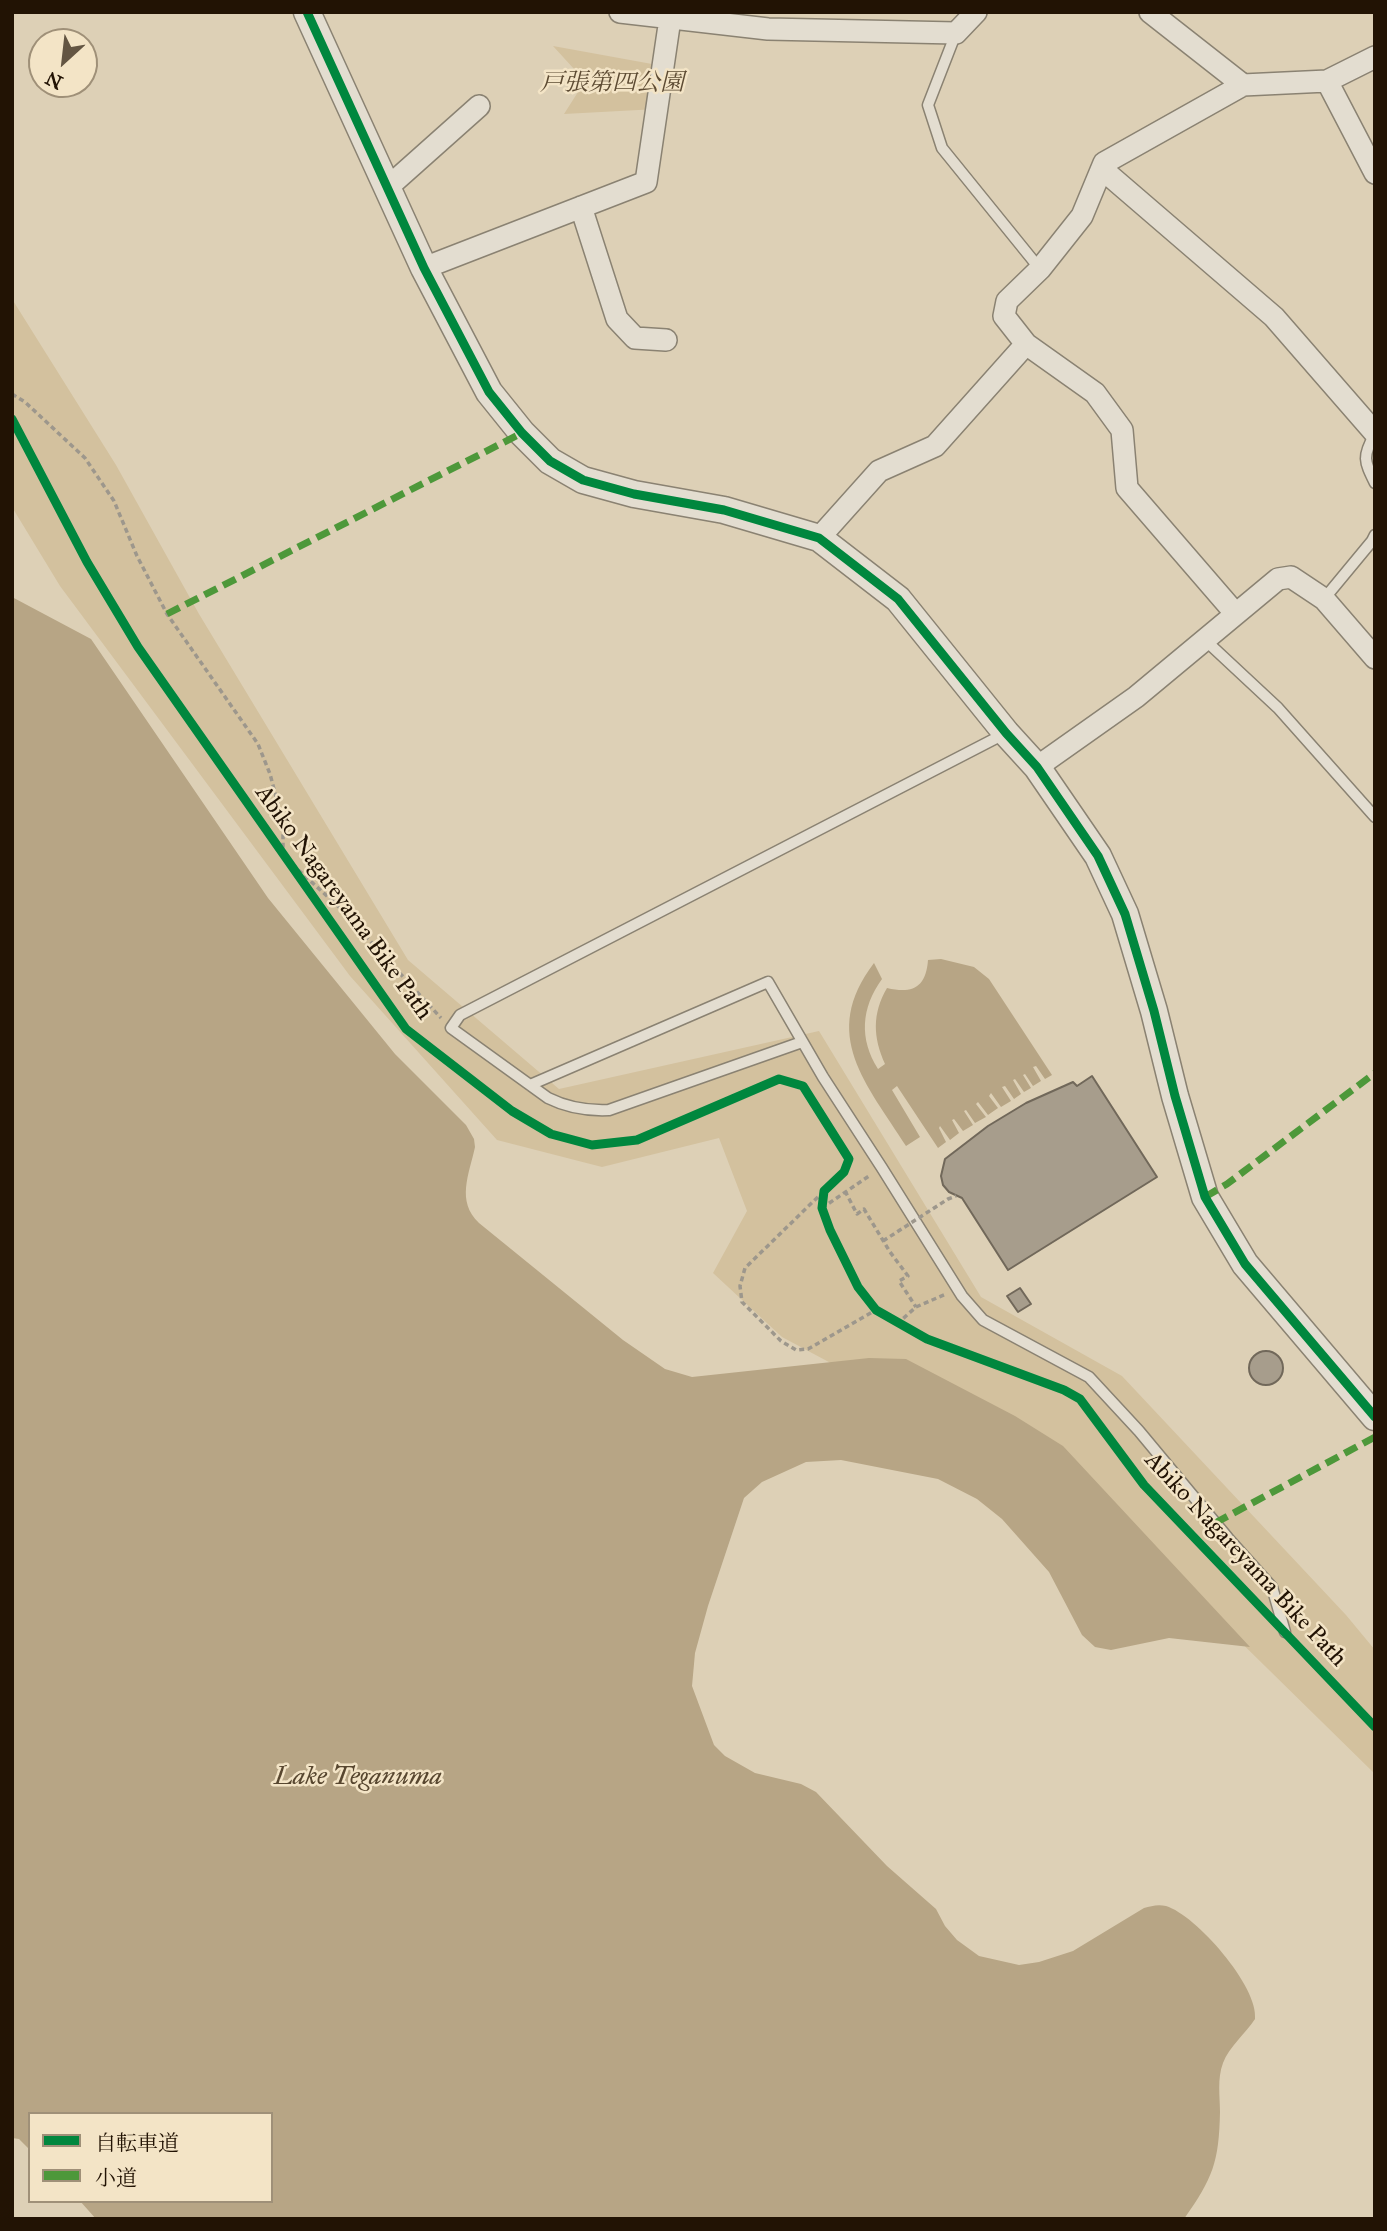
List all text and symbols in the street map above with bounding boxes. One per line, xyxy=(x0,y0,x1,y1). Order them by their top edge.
north arrow xyxy=(28,28,98,98)
text: N xyxy=(42,66,67,94)
park label: 戸張第四公園 xyxy=(540,70,684,98)
street label: Abiko Nagareyama Bike Path xyxy=(248,780,438,1026)
street label: Abiko Nagareyama Bike Path xyxy=(1138,1447,1352,1673)
water label: Lake Teganuma xyxy=(274,1762,442,1794)
legend xyxy=(28,2112,273,2203)
text: 自転車道 xyxy=(95,2130,179,2156)
text: 小道 xyxy=(95,2165,137,2191)

